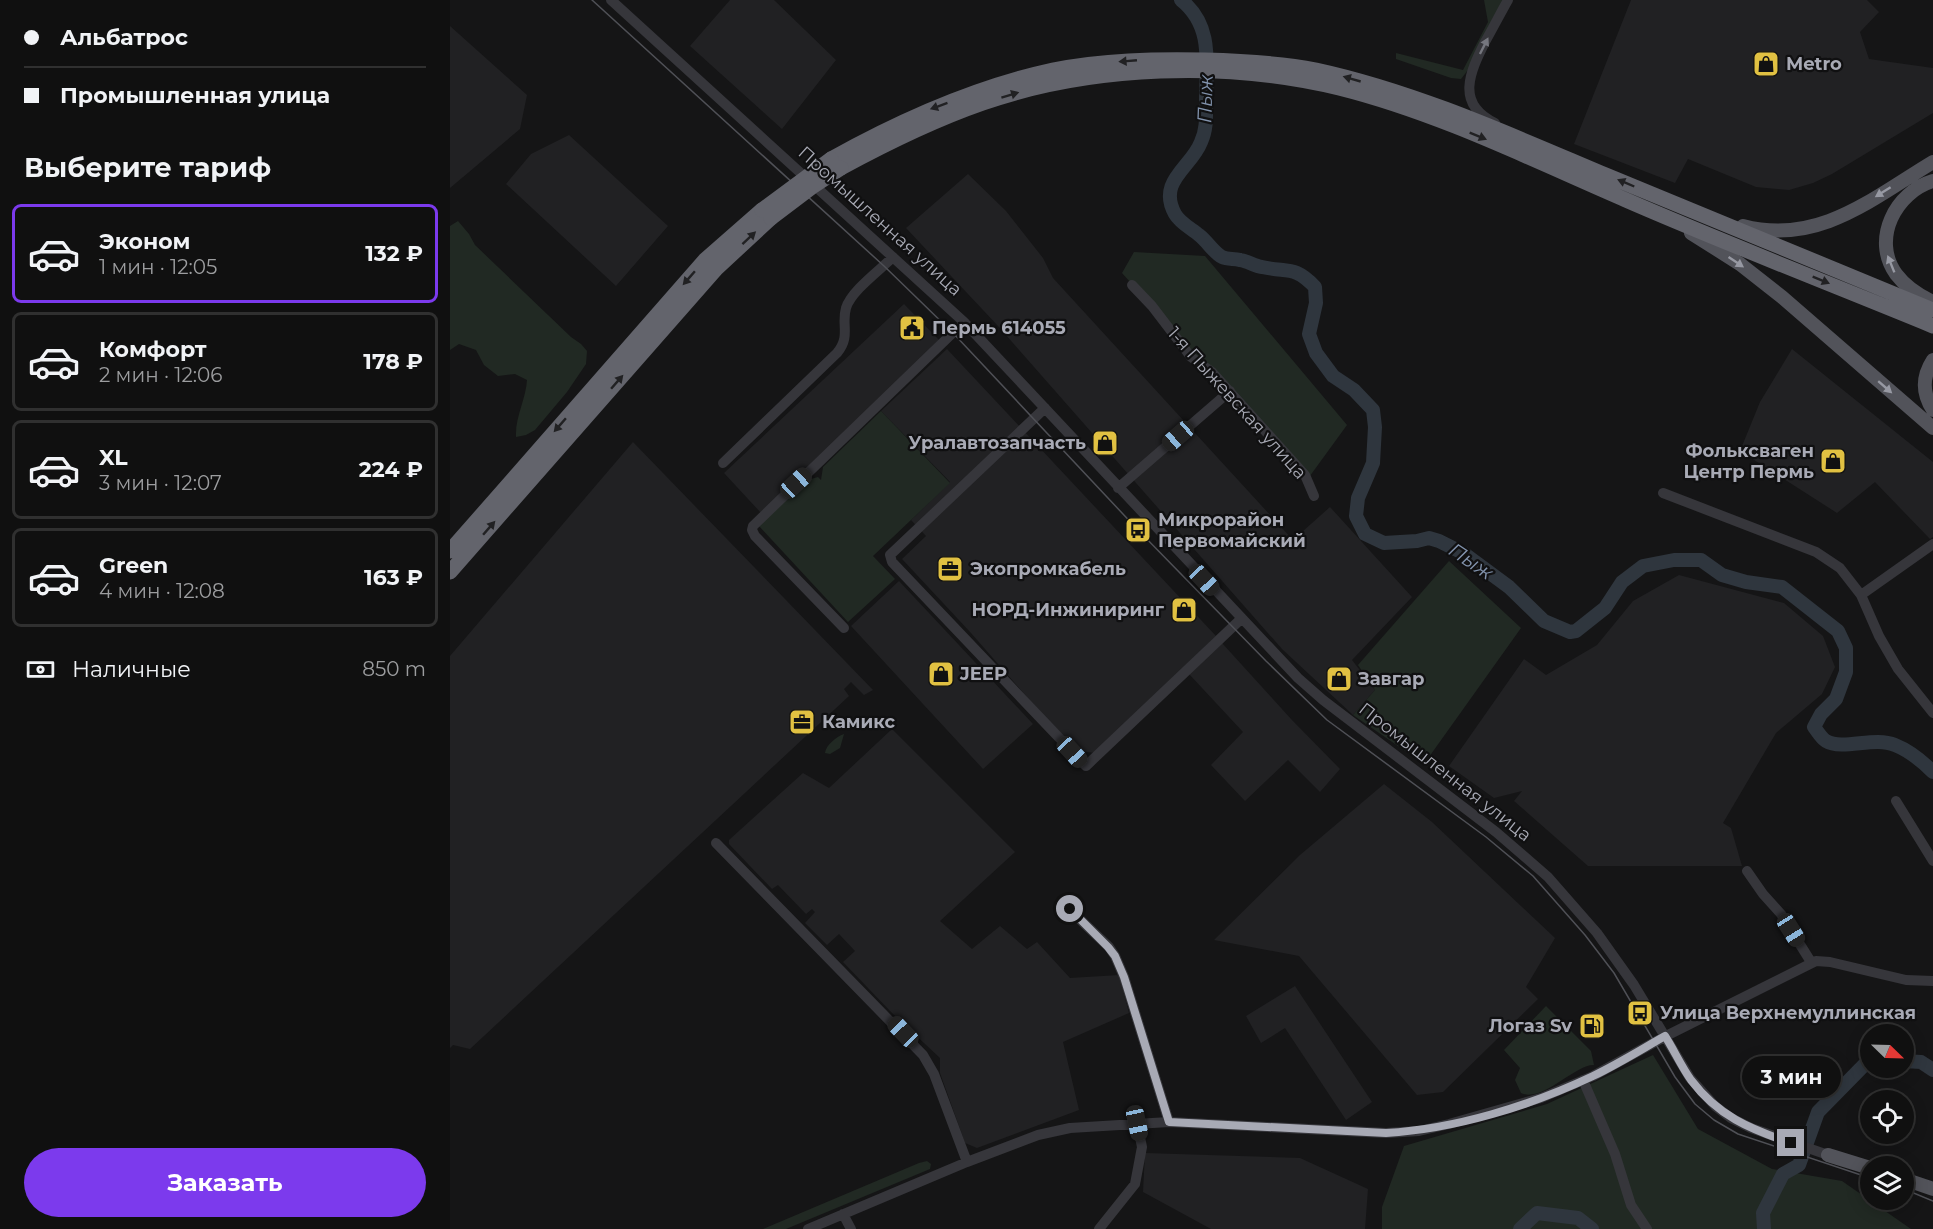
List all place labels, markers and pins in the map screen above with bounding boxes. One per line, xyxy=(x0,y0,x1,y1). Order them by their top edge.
shop icon: Metro xyxy=(1751,49,1781,79)
place label: Metro xyxy=(1786,53,1842,75)
public building icon: Пермь 614055 xyxy=(897,313,927,343)
place label: Пермь 614055 xyxy=(932,317,1066,339)
shop icon: Уралавтозапчасть xyxy=(1090,428,1120,458)
place label: Уралавтозапчасть xyxy=(909,432,1086,454)
place label: Фольксваген Центр Пермь xyxy=(1683,440,1814,483)
shop icon: Фольксваген Центр Пермь xyxy=(1818,446,1848,476)
place label: Микрорайон Первомайский xyxy=(1158,509,1306,552)
bus stop icon: Микрорайон Первомайский xyxy=(1123,515,1153,545)
office icon: Экопромкабель xyxy=(935,554,965,584)
place label: Экопромкабель xyxy=(970,558,1126,580)
shop icon: НОРД-Инжиниринг xyxy=(1169,595,1199,625)
place label: НОРД-Инжиниринг xyxy=(972,599,1165,621)
shop icon: JEEP xyxy=(926,659,956,689)
place label: JEEP xyxy=(959,663,1007,685)
shop icon: Завгар xyxy=(1324,664,1354,694)
place label: Завгар xyxy=(1357,668,1424,690)
office icon: Камикс xyxy=(787,707,817,737)
place label: Камикс xyxy=(822,711,896,733)
bus stop icon: Улица Верхнемуллинская xyxy=(1625,998,1655,1028)
place label: Улица Верхнемуллинская xyxy=(1660,1002,1916,1024)
fuel station icon: Логаз Sv xyxy=(1577,1011,1607,1041)
place label: Логаз Sv xyxy=(1488,1015,1572,1037)

